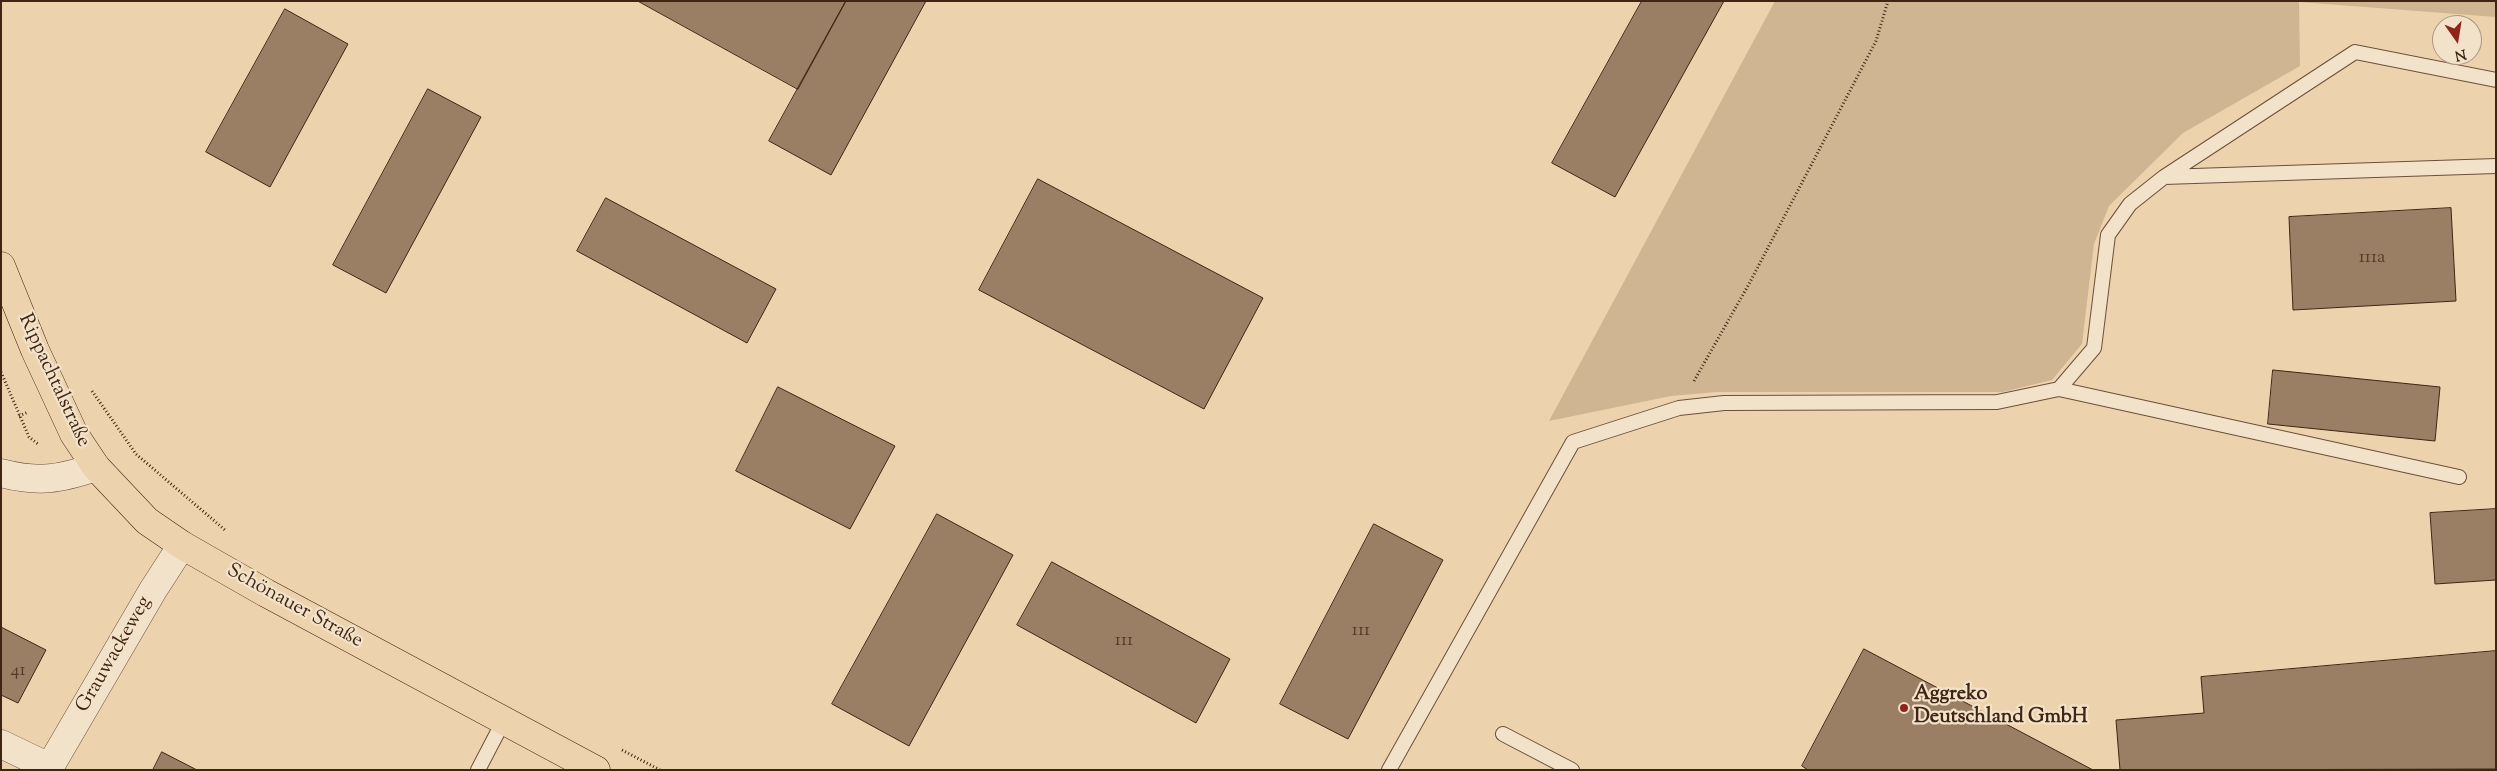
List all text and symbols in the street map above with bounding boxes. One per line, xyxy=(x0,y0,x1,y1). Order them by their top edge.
north arrow xyxy=(2432,15,2482,65)
text: N xyxy=(2452,43,2468,65)
house number: 111a xyxy=(2359,248,2385,270)
street label: Rippachtalstraße xyxy=(12,311,94,451)
street label: Schönauer Straße xyxy=(222,560,366,654)
street label: Grauwackeweg xyxy=(72,593,158,717)
house number: 111 xyxy=(1352,621,1370,643)
house number: 111 xyxy=(1115,631,1133,653)
house number: 41 xyxy=(10,661,26,683)
place label: Aggreko Deutschland GmbH xyxy=(1914,684,2087,731)
marker: Aggreko Deutschland GmbH xyxy=(1898,702,1910,714)

